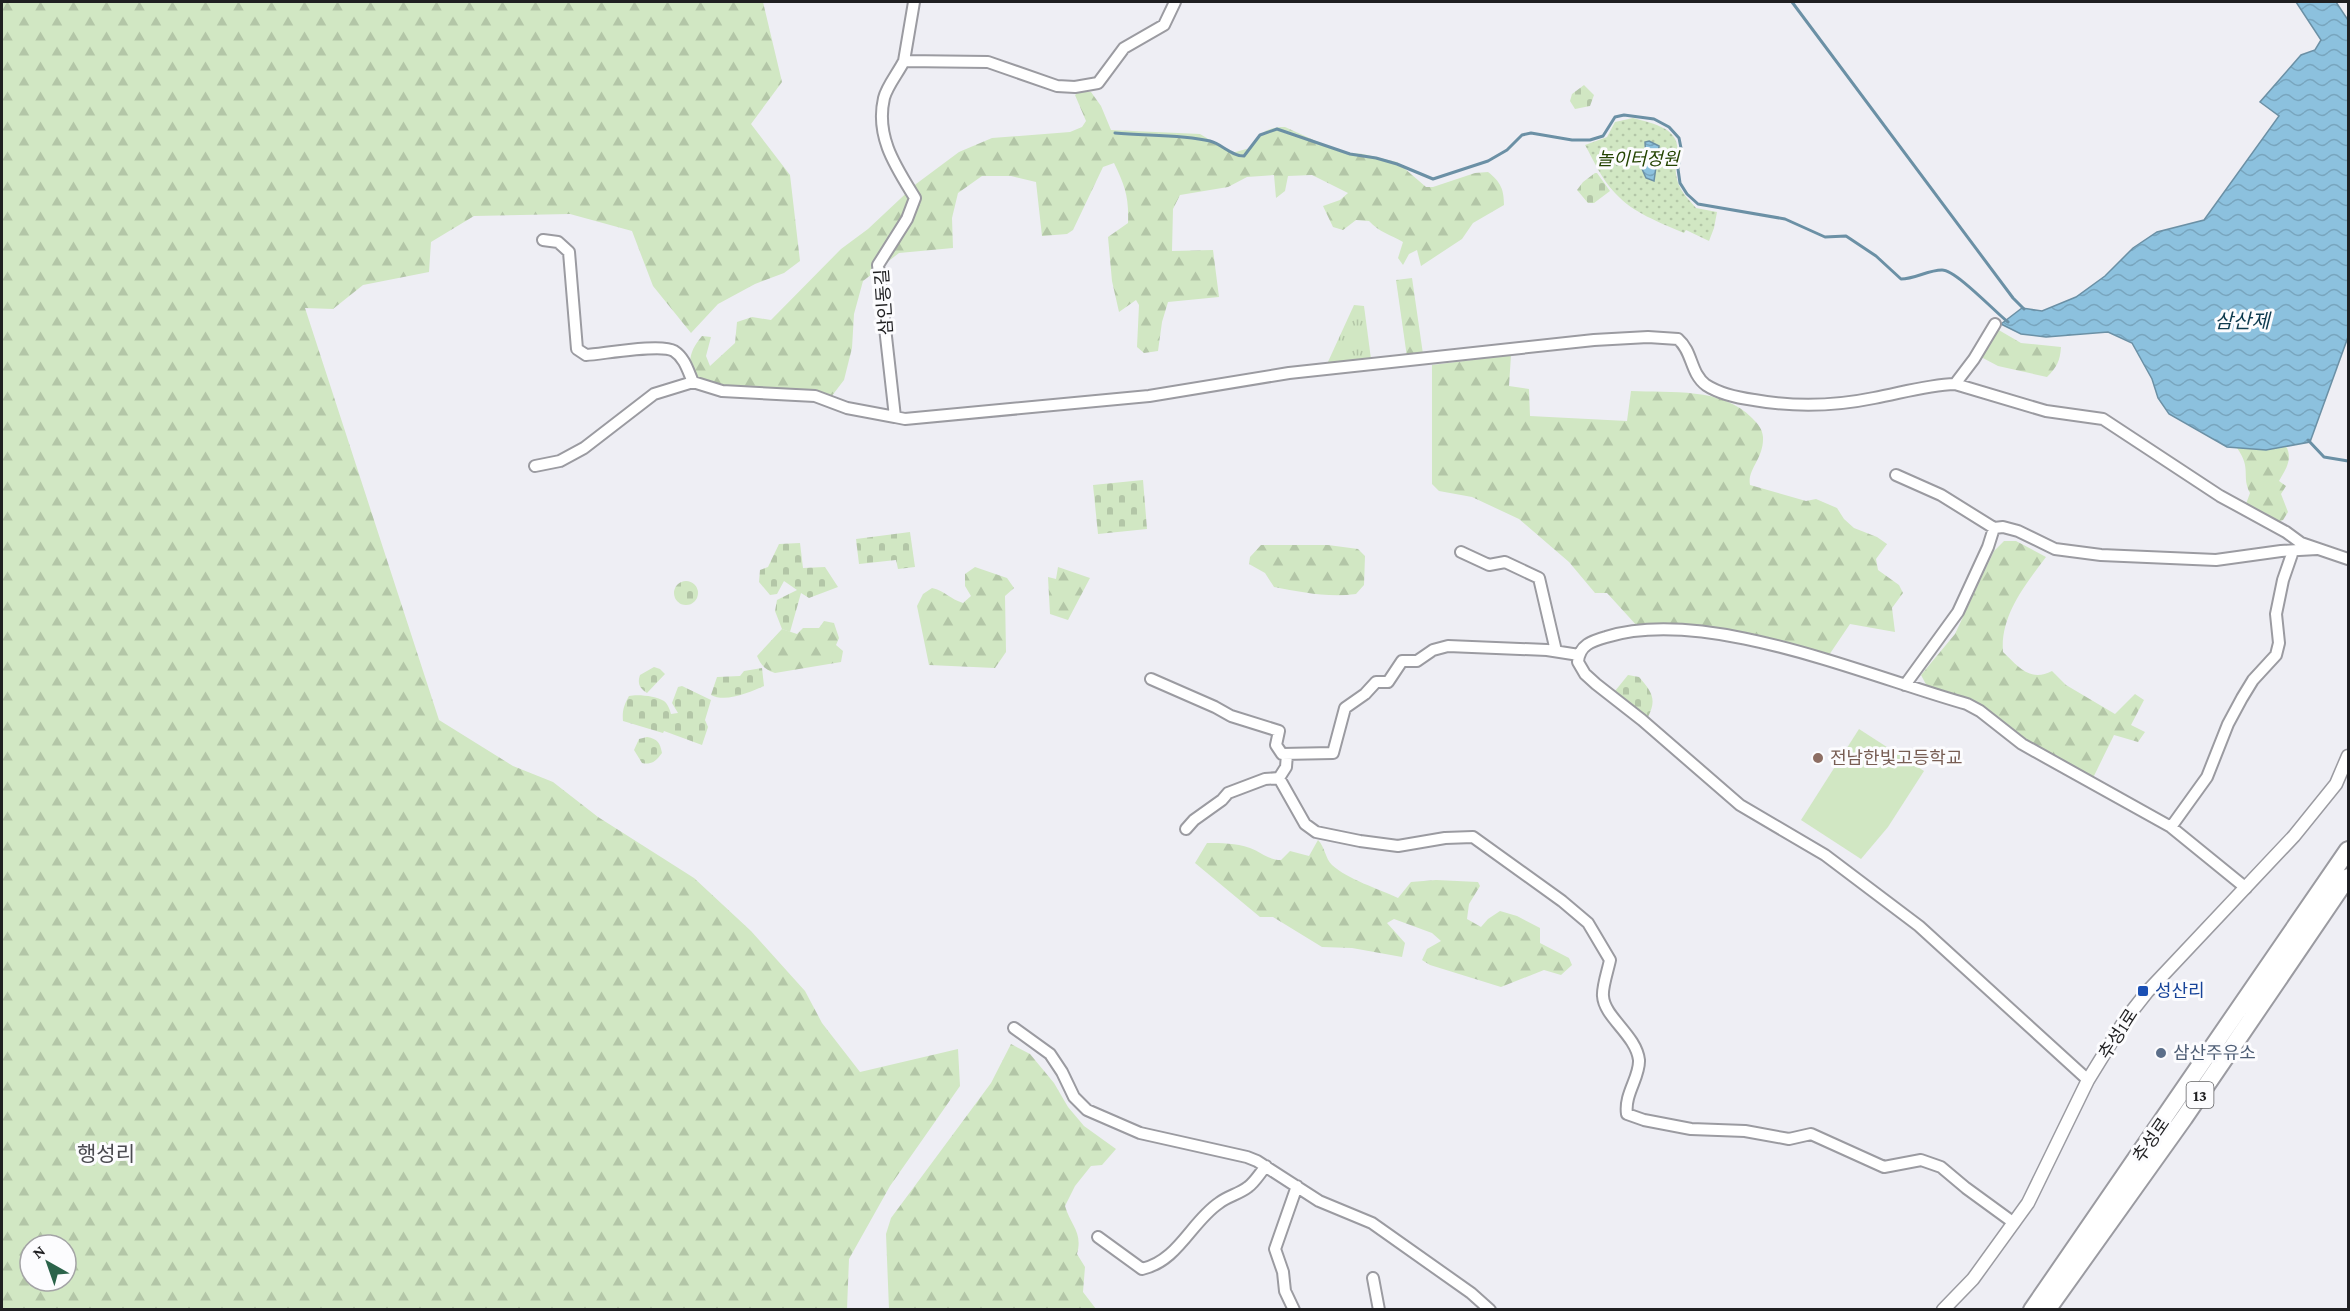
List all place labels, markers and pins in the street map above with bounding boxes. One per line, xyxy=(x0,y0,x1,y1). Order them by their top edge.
place label: 전남한빛고등학교 xyxy=(1830,748,1962,768)
marker: 전남한빛고등학교 xyxy=(1811,751,1825,765)
place label: 성산리 xyxy=(2155,981,2205,1001)
marker: 성산리 xyxy=(2136,984,2150,998)
place label: 삼산주유소 xyxy=(2173,1043,2256,1063)
marker: 삼산주유소 xyxy=(2154,1046,2168,1060)

